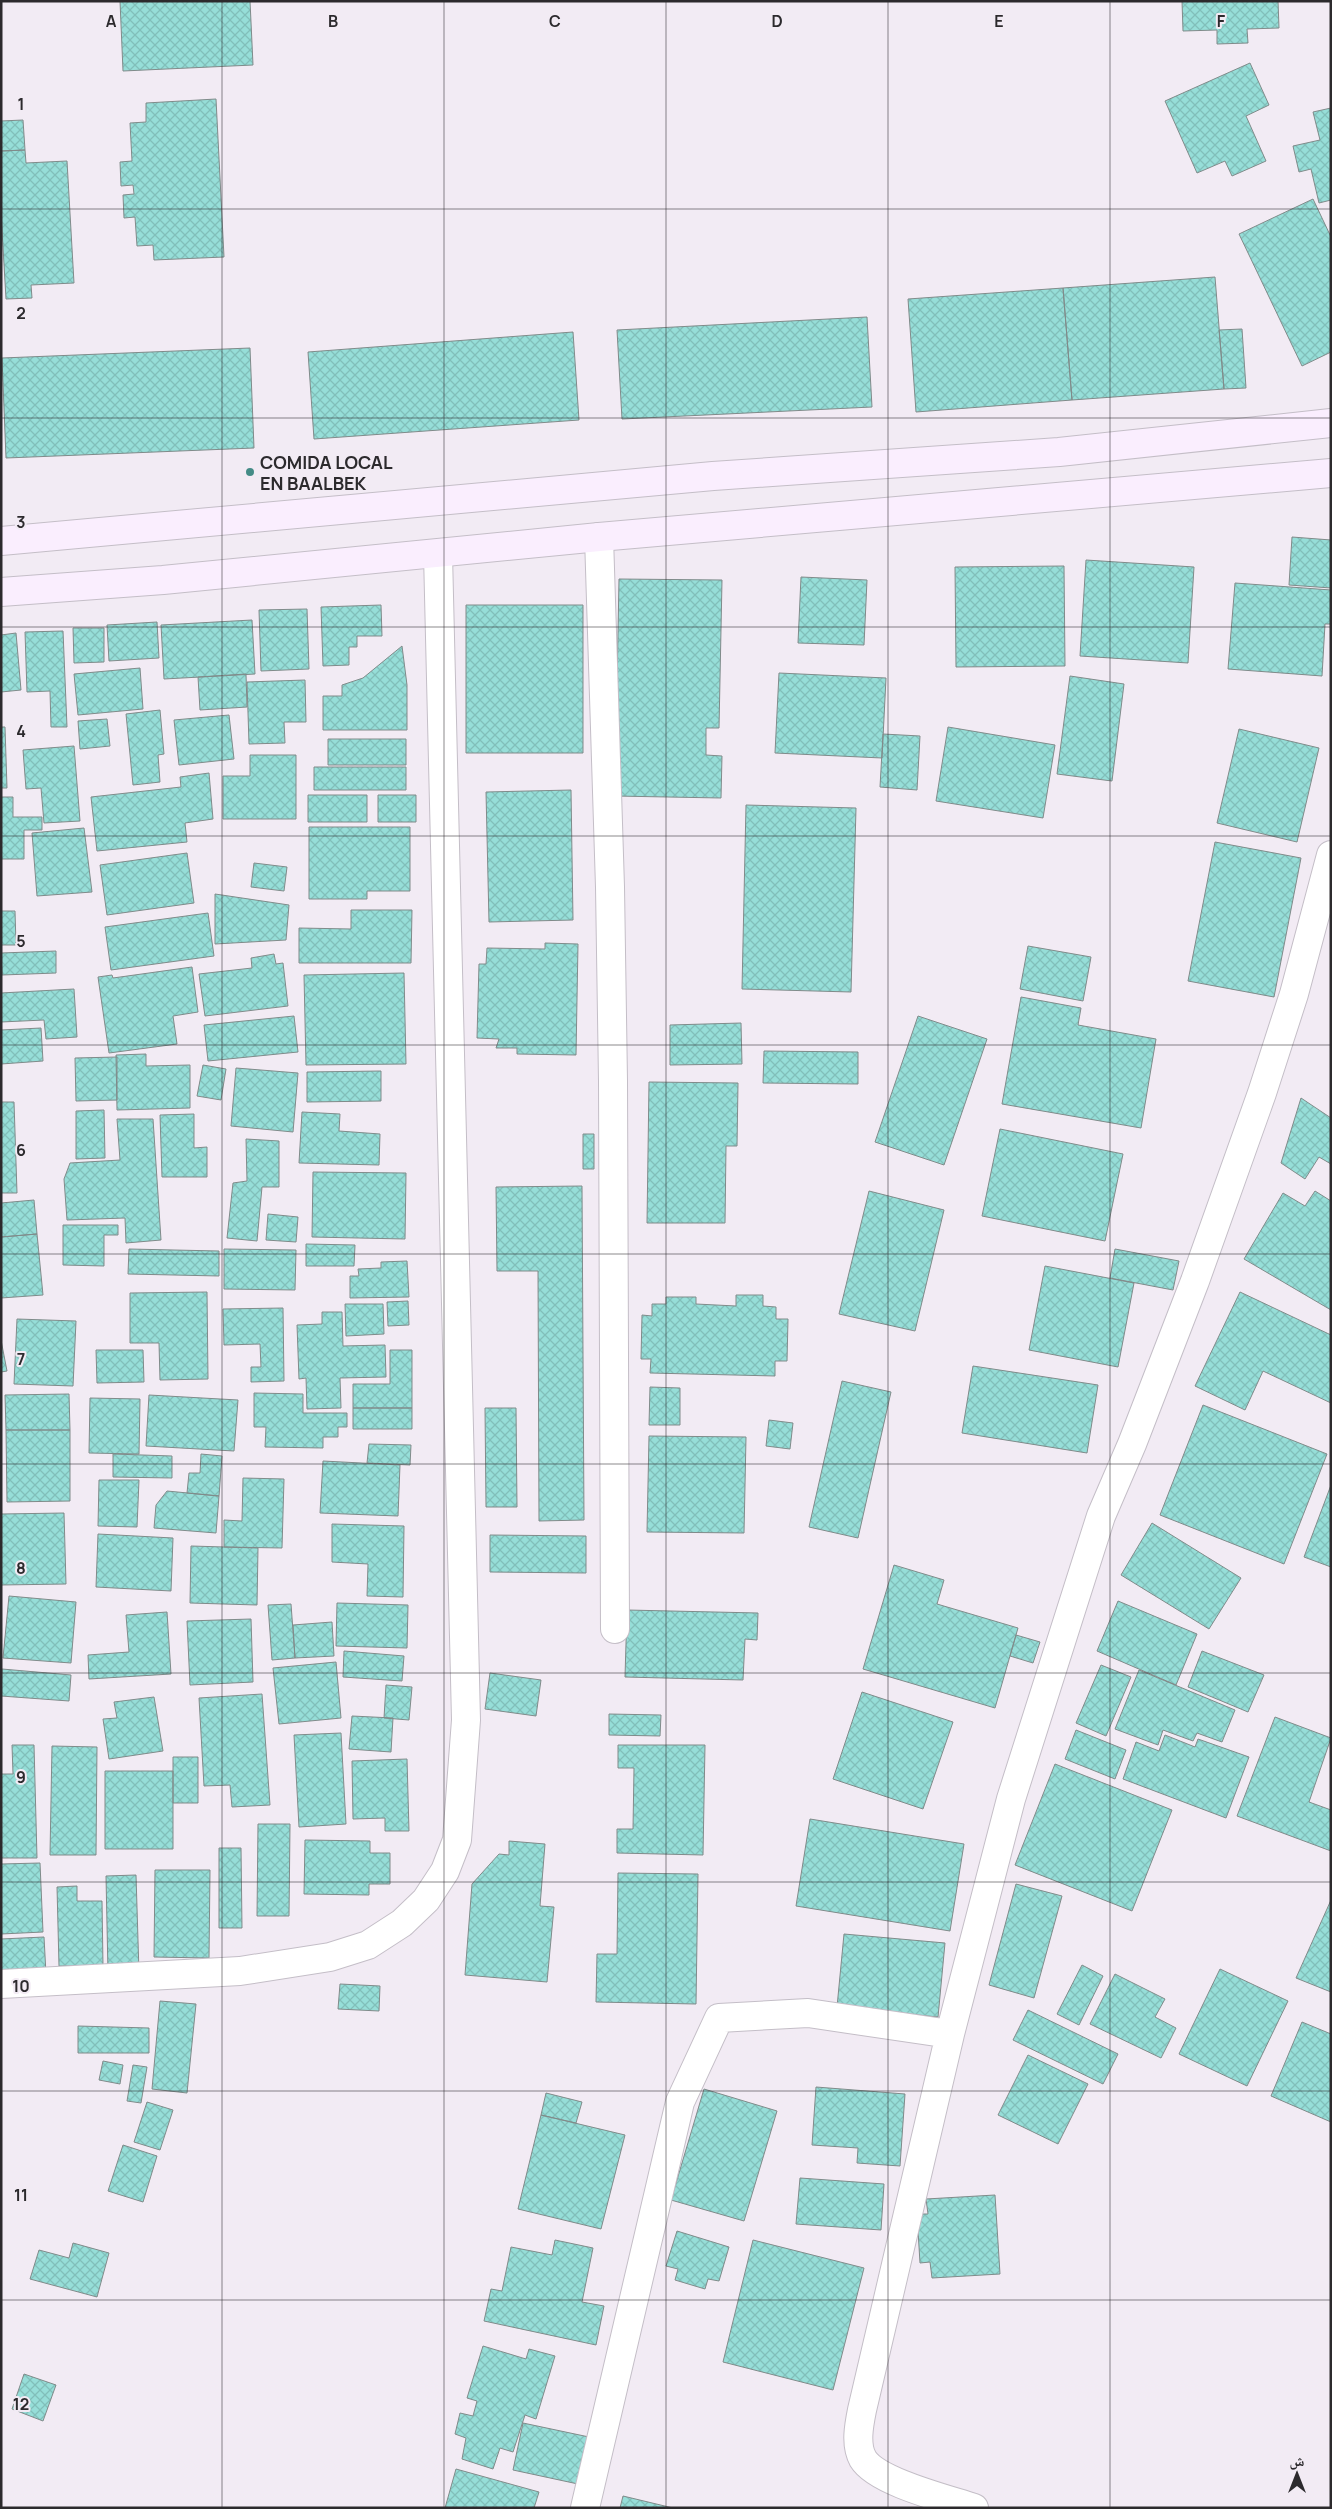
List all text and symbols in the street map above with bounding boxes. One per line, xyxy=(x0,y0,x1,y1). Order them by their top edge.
text: A xyxy=(106,10,117,32)
text: B xyxy=(328,10,338,32)
text: C xyxy=(549,10,561,32)
text: D xyxy=(771,10,783,32)
text: E xyxy=(994,10,1004,32)
text: F xyxy=(1217,10,1226,32)
text: 1 xyxy=(17,93,25,115)
text: 2 xyxy=(16,302,26,324)
place label: COMIDA LOCAL EN BAALBEK xyxy=(260,450,393,495)
marker: COMIDA LOCAL EN BAALBEK xyxy=(244,466,256,478)
text: 3 xyxy=(16,511,26,533)
text: 4 xyxy=(16,720,26,742)
text: 5 xyxy=(16,930,26,952)
text: 6 xyxy=(16,1139,26,1161)
text: 7 xyxy=(17,1348,25,1370)
text: 8 xyxy=(16,1557,26,1579)
text: 9 xyxy=(16,1766,26,1788)
text: 10 xyxy=(12,1975,30,1997)
text: 11 xyxy=(14,2184,28,2206)
text: 12 xyxy=(13,2393,29,2415)
north arrow xyxy=(1272,2449,1322,2499)
text: ش xyxy=(1290,2451,1305,2470)

